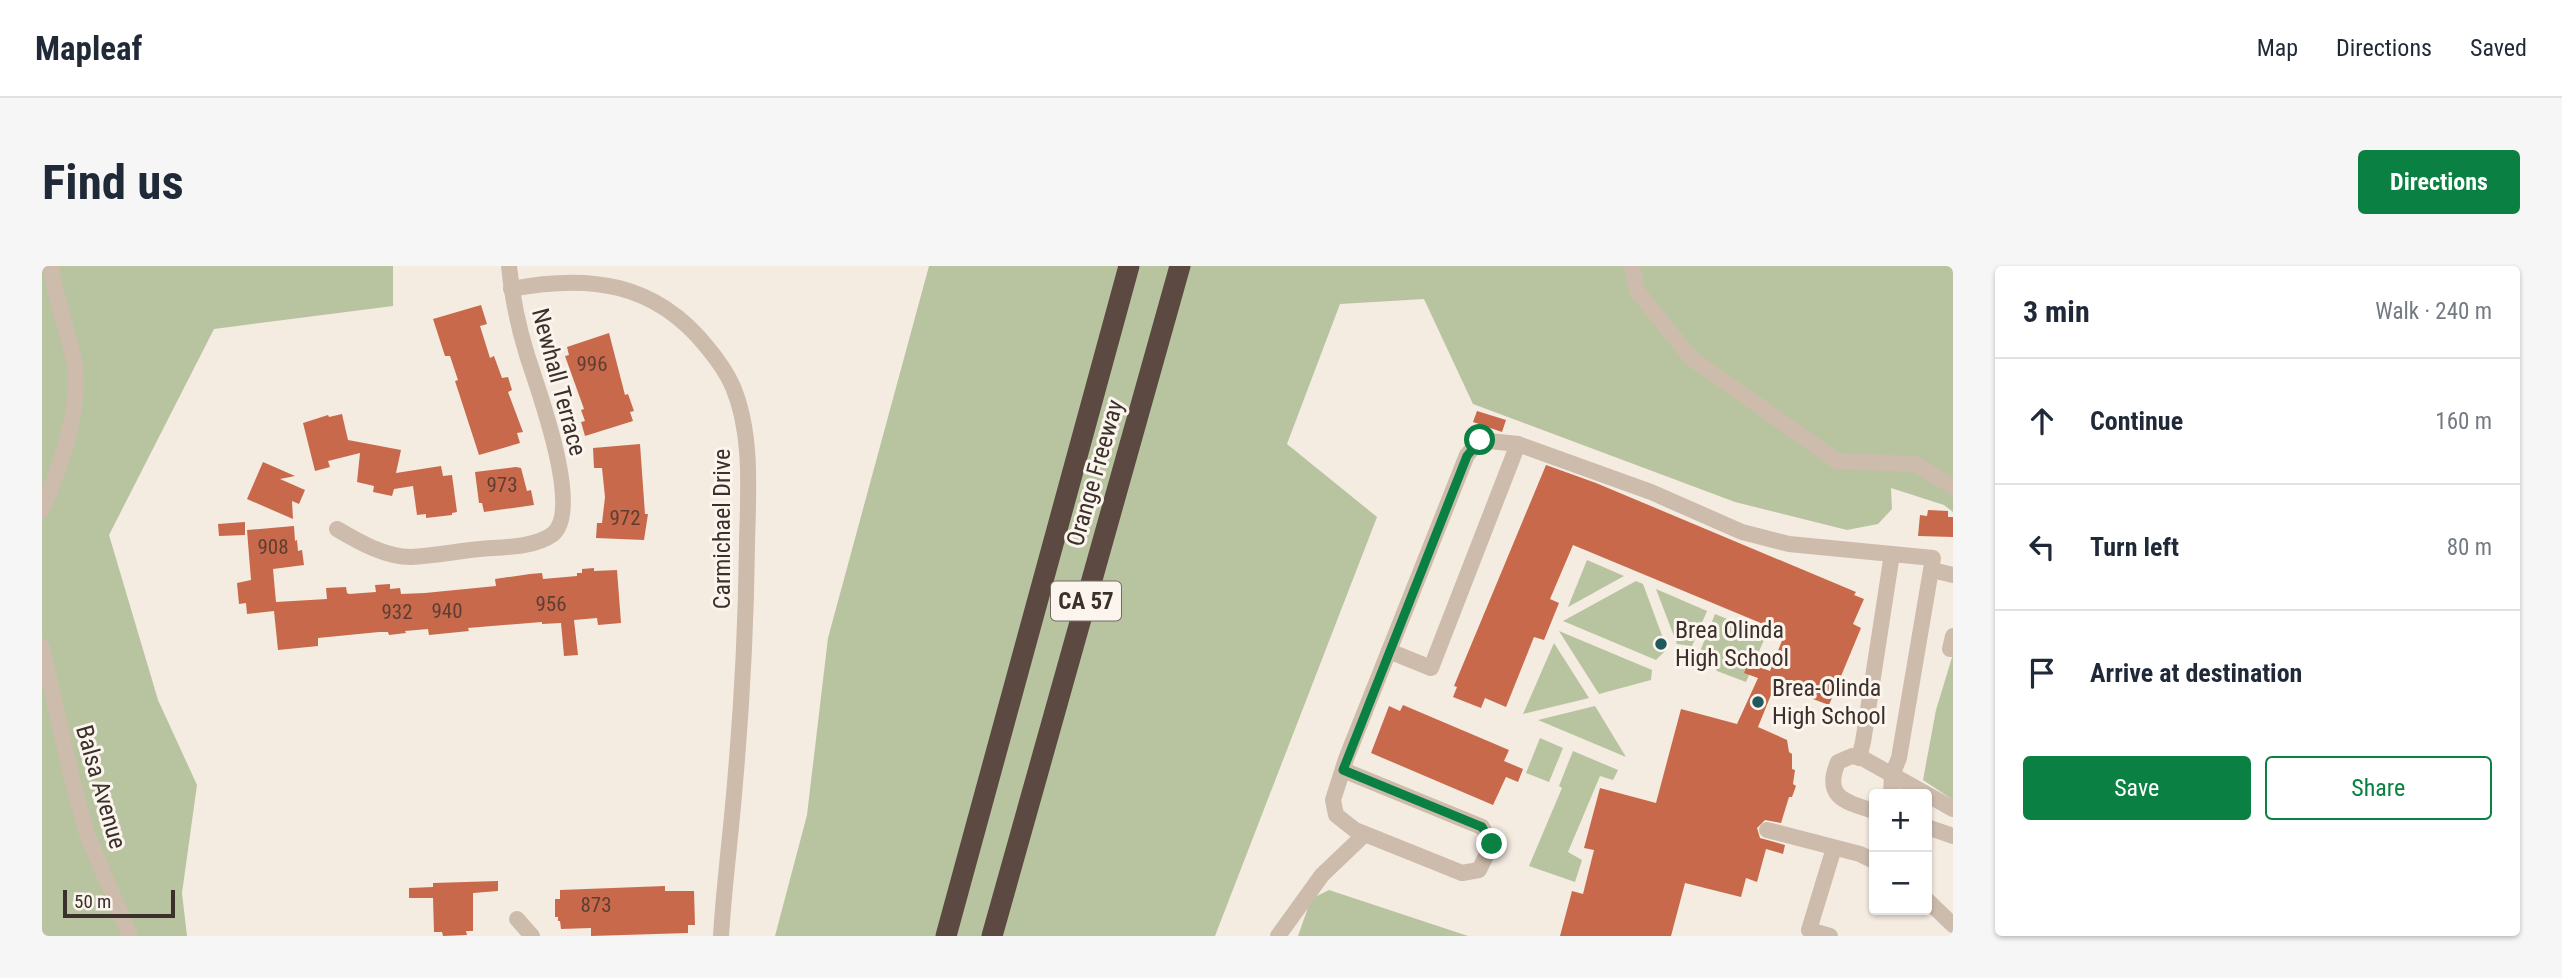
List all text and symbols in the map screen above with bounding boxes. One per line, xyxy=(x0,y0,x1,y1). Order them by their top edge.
text: Mapleaf xyxy=(35,29,142,68)
text: Map xyxy=(2257,34,2298,62)
text: Directions xyxy=(2336,34,2432,62)
text: Saved xyxy=(2470,34,2527,62)
button: Directions xyxy=(2358,150,2520,214)
text: Find us xyxy=(42,154,184,211)
text: 3 min xyxy=(2023,294,2090,329)
text: Walk · 240 m xyxy=(2375,298,2492,325)
street label: Newhall Terrace xyxy=(526,305,592,459)
house number: 996 xyxy=(576,352,608,376)
street label: Orange Freeway xyxy=(1061,397,1129,549)
icon: ahead xyxy=(2023,402,2061,440)
text: Continue xyxy=(2090,406,2183,436)
text: 160 m xyxy=(2435,408,2492,435)
route start xyxy=(1464,424,1495,455)
street label: Carmichael Drive xyxy=(708,449,736,609)
house number: 973 xyxy=(486,473,518,497)
house number: 972 xyxy=(609,506,641,530)
icon: left xyxy=(2023,528,2061,566)
text: Turn left xyxy=(2090,532,2179,562)
text: 80 m xyxy=(2447,534,2492,561)
house number: 908 xyxy=(257,535,289,559)
road number: CA 57 xyxy=(1051,582,1121,620)
house number: 956 xyxy=(535,592,567,616)
house number: 940 xyxy=(431,599,463,623)
house number: 932 xyxy=(381,600,413,624)
place label: Brea Olinda High School xyxy=(1675,616,1789,672)
marker: Brea Olinda High School xyxy=(1653,636,1669,652)
icon: arrive xyxy=(2023,654,2061,692)
text: Arrive at destination xyxy=(2090,658,2302,688)
place label: Brea-Olinda High School xyxy=(1772,674,1886,730)
marker: Brea-Olinda High School xyxy=(1750,694,1766,710)
street label: Balsa Avenue xyxy=(70,722,132,852)
button: Save xyxy=(2023,756,2251,820)
button: Share xyxy=(2265,756,2492,820)
map controls xyxy=(1869,789,1932,915)
button: + xyxy=(1869,789,1932,852)
route end xyxy=(1476,828,1507,859)
button: − xyxy=(1869,852,1932,915)
scale bar xyxy=(63,887,175,919)
text: 50 m xyxy=(74,890,111,913)
house number: 873 xyxy=(580,893,612,917)

